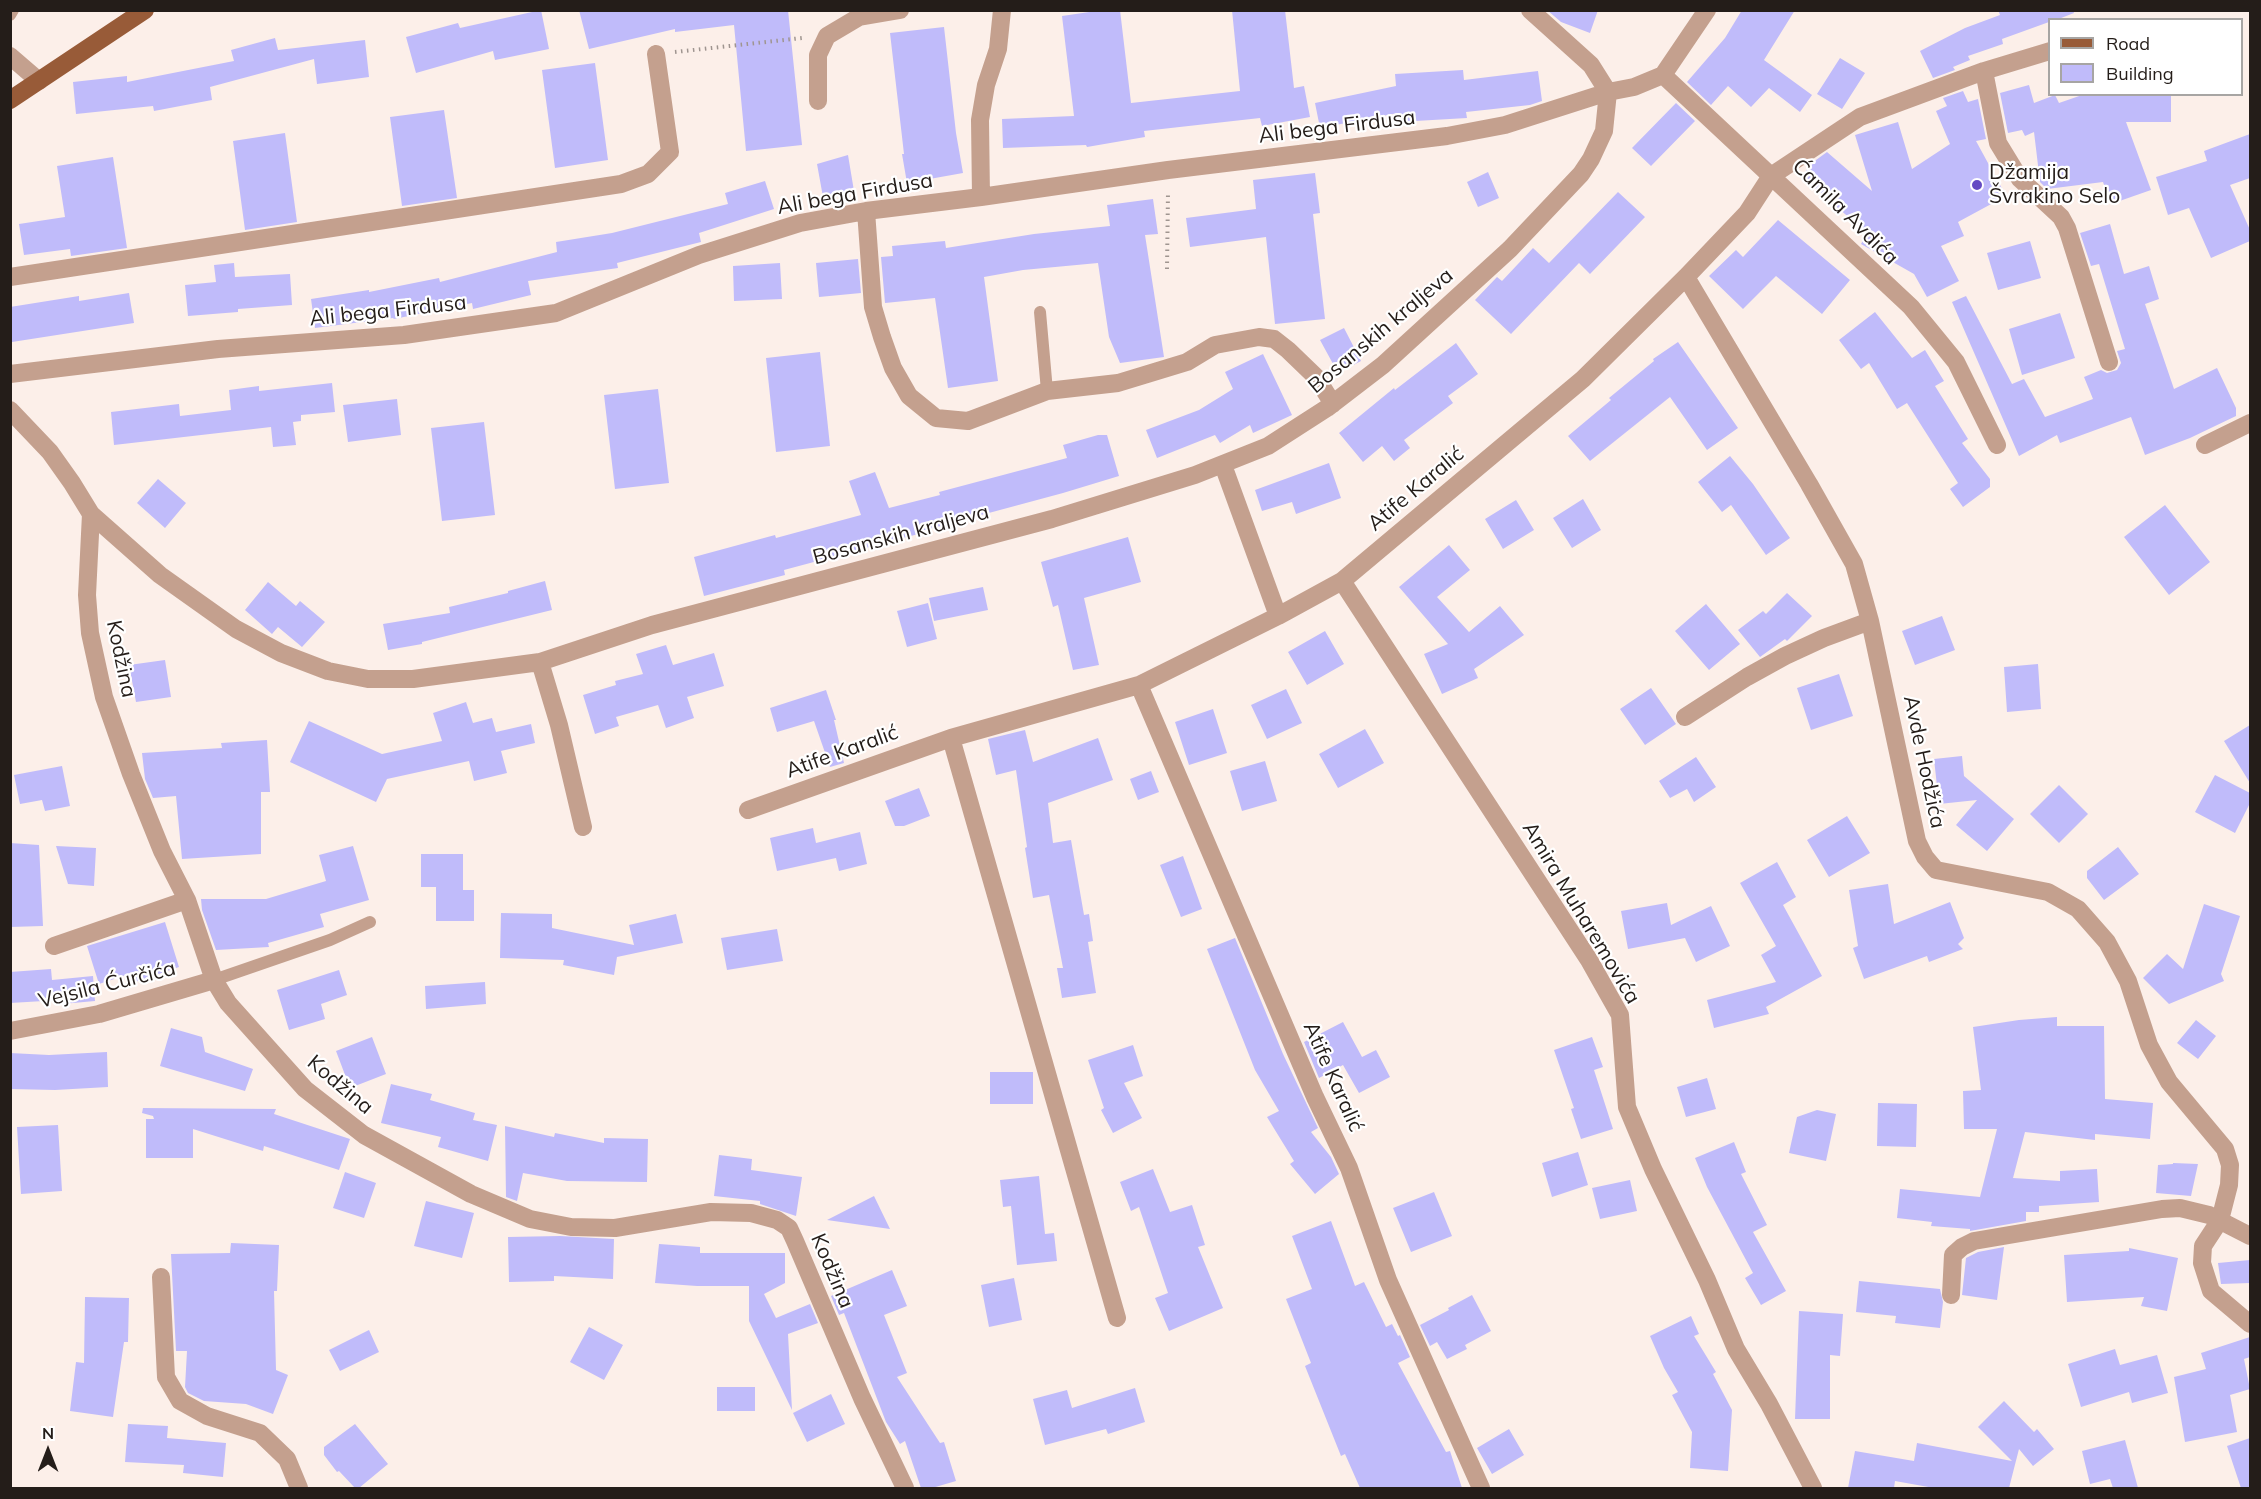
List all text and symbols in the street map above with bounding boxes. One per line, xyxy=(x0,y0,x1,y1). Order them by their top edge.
legend xyxy=(2048,18,2243,96)
text: Road xyxy=(2106,32,2150,55)
text: Building xyxy=(2106,62,2174,85)
street label: Ali bega Firdusa xyxy=(1257,105,1417,149)
street label: Ćamila Avdića xyxy=(1787,154,1903,270)
place label: Džamija Švrakino Selo xyxy=(1989,160,2120,210)
street label: Ali bega Firdusa xyxy=(775,168,935,220)
marker: Džamija Švrakino Selo xyxy=(1970,178,1984,192)
street label: Bosanskih kraljeva xyxy=(1303,263,1459,399)
street label: Ali bega Firdusa xyxy=(308,290,468,332)
street label: Atife Karalić xyxy=(1363,442,1469,536)
street label: Bosanskih kraljeva xyxy=(810,499,992,571)
street label: Kodžina xyxy=(101,618,141,700)
street label: Avde Hodžića xyxy=(1898,693,1950,831)
street label: Atife Karalić xyxy=(782,720,902,784)
street label: Amira Muharemovića xyxy=(1517,817,1645,1009)
street label: Vejsila Ćurčića xyxy=(36,956,178,1014)
street label: Atife Karalić xyxy=(1298,1018,1368,1136)
street label: Kodžina xyxy=(302,1050,378,1120)
street label: Kodžina xyxy=(805,1230,859,1312)
north arrow xyxy=(18,1421,78,1481)
text: N xyxy=(42,1423,54,1443)

